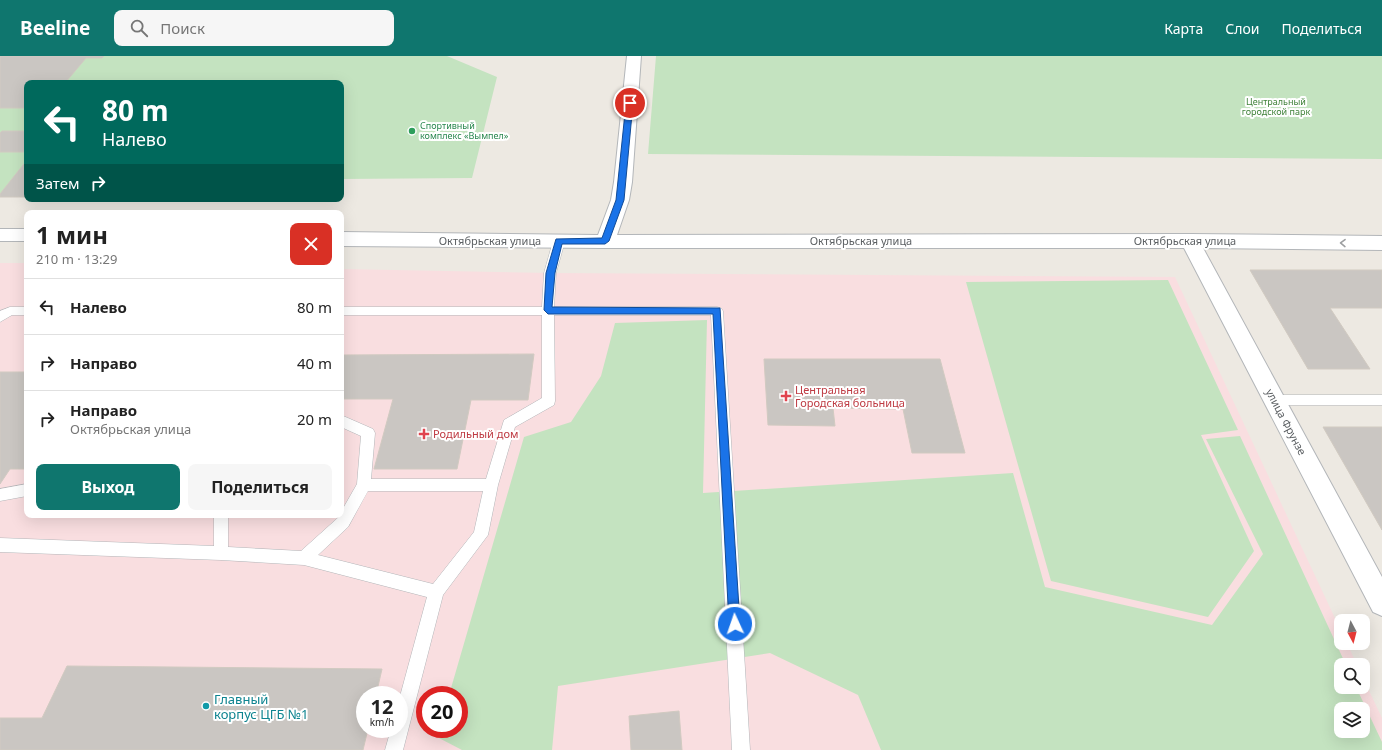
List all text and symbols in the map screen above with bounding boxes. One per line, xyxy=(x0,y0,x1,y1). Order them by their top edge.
search box xyxy=(114,10,394,46)
text: Beeline xyxy=(20,15,90,41)
icon: search xyxy=(128,17,150,39)
text: Поиск xyxy=(160,18,205,38)
text: Карта xyxy=(1164,19,1203,38)
text: Слои xyxy=(1225,19,1259,38)
text: Поделиться xyxy=(1281,19,1362,38)
pin xyxy=(613,86,647,120)
text: 80 m xyxy=(102,91,169,129)
icon: arrive xyxy=(619,92,641,114)
park label: Центральный городской парк xyxy=(1242,95,1310,118)
icon: left xyxy=(36,96,88,148)
place label: Спортивный комплекс «Вымпел» xyxy=(420,119,509,142)
marker: Спортивный комплекс «Вымпел» xyxy=(407,126,417,136)
text: Налево xyxy=(102,127,167,151)
icon: right xyxy=(87,172,109,194)
text: Затем xyxy=(36,173,79,193)
text: 1 мин xyxy=(36,218,108,251)
button: close xyxy=(290,223,332,265)
street label: Октябрьская улица xyxy=(439,233,541,248)
street label: Октябрьская улица xyxy=(810,233,912,248)
street label: Октябрьская улица xyxy=(1134,233,1236,248)
one-way arrow xyxy=(1340,238,1346,247)
text: 210 m · 13:29 xyxy=(36,250,117,268)
icon: left xyxy=(36,296,58,318)
text: Налево xyxy=(70,297,127,317)
text: 80 m xyxy=(297,297,332,317)
icon: right xyxy=(36,352,58,374)
text: Направо xyxy=(70,353,137,373)
text: 40 m xyxy=(297,353,332,373)
place label: Центральная Городская больница xyxy=(795,382,905,410)
street label: улица Фрунзе xyxy=(1263,386,1310,458)
marker: Центральная Городская больница xyxy=(780,390,792,402)
text: Направо xyxy=(70,400,137,420)
icon: right xyxy=(36,408,58,430)
text: 20 m xyxy=(297,409,332,429)
text: Октябрьская улица xyxy=(70,420,191,438)
place label: Родильный дом xyxy=(433,426,518,441)
marker: Родильный дом xyxy=(418,428,430,440)
button: Выход xyxy=(36,464,180,510)
button: Поделиться xyxy=(188,464,332,510)
position arrow xyxy=(714,603,756,645)
north arrow xyxy=(1334,614,1370,650)
map controls xyxy=(1334,614,1370,738)
button: search xyxy=(1334,658,1370,694)
speed limit sign: 20 xyxy=(416,686,468,738)
place label: Главный корпус ЦГБ №1 xyxy=(214,690,308,723)
text: 12 xyxy=(371,693,393,720)
marker: Главный корпус ЦГБ №1 xyxy=(201,701,211,711)
button: layers xyxy=(1334,702,1370,738)
text: km/h xyxy=(370,715,394,729)

